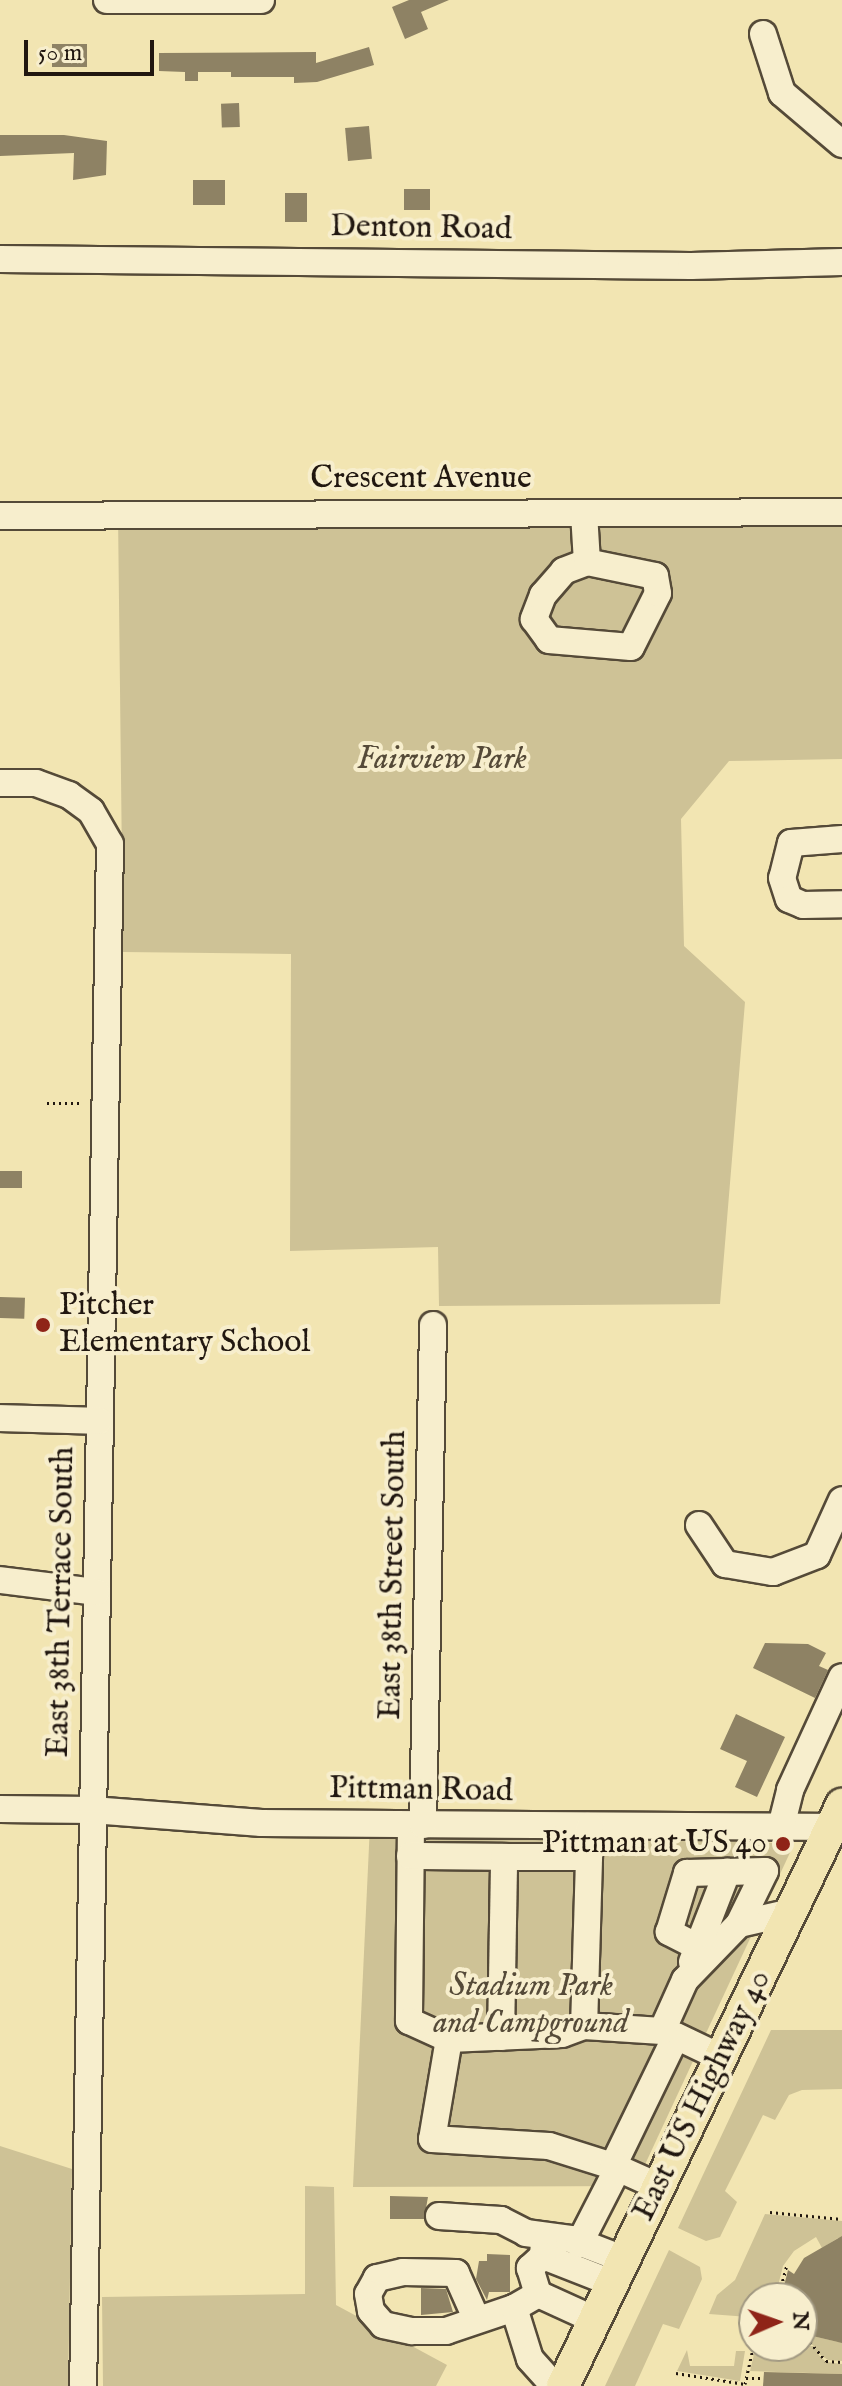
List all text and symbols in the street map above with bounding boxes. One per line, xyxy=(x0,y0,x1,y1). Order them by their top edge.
scale bar xyxy=(28,24,158,74)
text: 50 m xyxy=(38,38,82,69)
street label: Denton Road xyxy=(330,208,512,250)
street label: Crescent Avenue xyxy=(310,460,532,498)
park label: Fairview Park xyxy=(357,741,527,779)
place label: Pitcher Elementary School xyxy=(59,1288,310,1363)
marker: Pitcher Elementary School xyxy=(34,1316,52,1334)
street label: East 38th Street South xyxy=(372,1430,416,1720)
street label: East 38th Terrace South xyxy=(40,1446,84,1758)
street label: Pittman Road xyxy=(329,1770,513,1812)
place label: Pittman at US 40 xyxy=(542,1825,767,1863)
marker: Pittman at US 40 xyxy=(774,1835,792,1853)
street label: East US Highway 40 xyxy=(626,1964,780,2228)
park label: Stadium Park and Campground xyxy=(433,1969,629,2044)
north arrow xyxy=(738,2282,818,2362)
text: N xyxy=(786,2311,814,2331)

